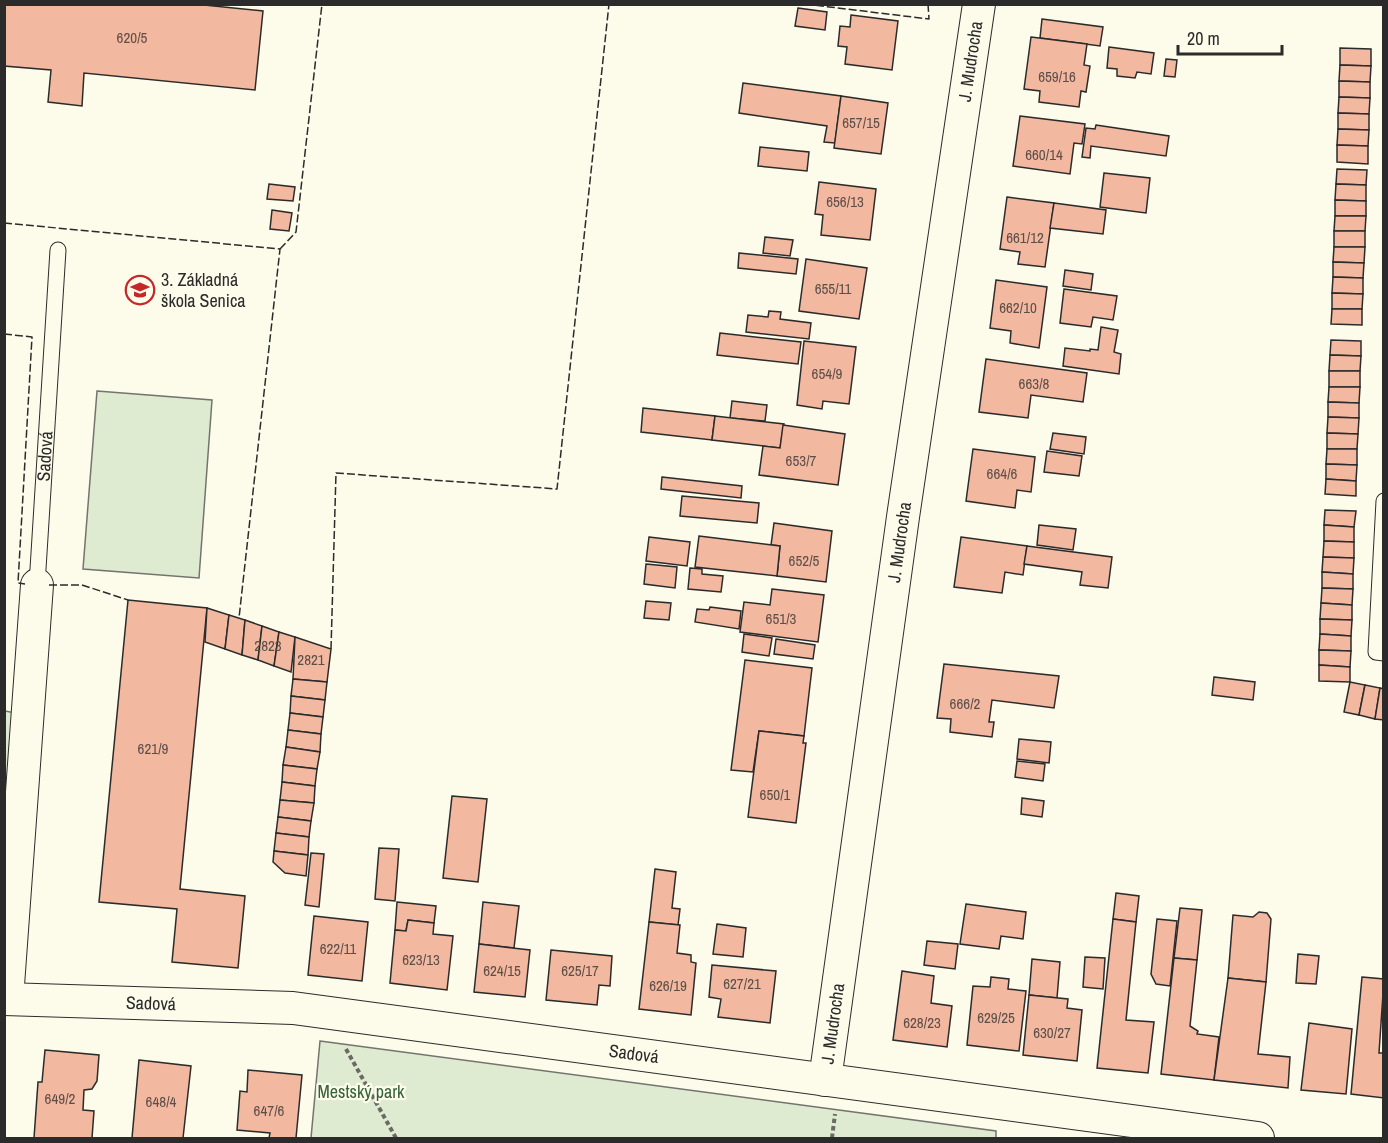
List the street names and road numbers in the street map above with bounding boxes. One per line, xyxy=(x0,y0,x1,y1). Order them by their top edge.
street label: J. Mudrocha xyxy=(952,19,988,103)
street label: Sadová xyxy=(31,430,59,482)
street label: J. Mudrocha xyxy=(881,500,917,584)
street label: J. Mudrocha xyxy=(814,981,850,1065)
street label: Sadová xyxy=(126,990,176,1016)
street label: Sadová xyxy=(607,1038,660,1069)

